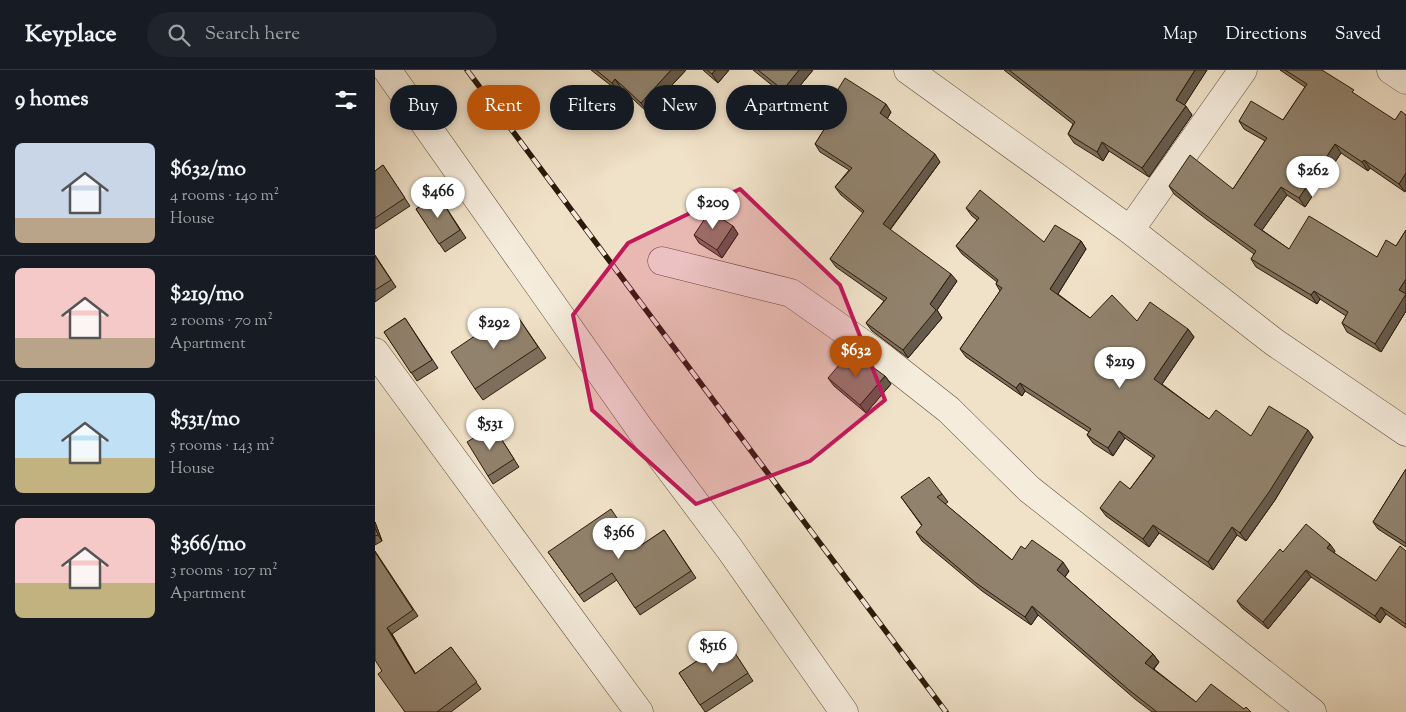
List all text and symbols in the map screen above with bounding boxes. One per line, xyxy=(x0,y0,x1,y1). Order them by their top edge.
search box xyxy=(147,12,497,57)
text: Keyplace xyxy=(25,18,117,52)
icon: search xyxy=(165,21,193,49)
text: Search here xyxy=(205,21,300,48)
text: Map xyxy=(1163,22,1198,48)
text: Directions xyxy=(1226,22,1307,48)
text: Saved xyxy=(1335,22,1381,48)
text: 9 homes xyxy=(15,85,88,115)
chip: Buy xyxy=(390,85,457,130)
chip: Rent xyxy=(467,85,540,130)
chip: Filters xyxy=(550,85,634,130)
chip: New xyxy=(644,85,716,130)
chip: Apartment xyxy=(726,85,847,130)
icon: filters xyxy=(332,86,360,114)
text: $632/mo xyxy=(170,155,246,185)
pin: $262 xyxy=(1283,156,1343,198)
text: $262 xyxy=(1297,160,1329,183)
icon: home xyxy=(55,163,115,223)
pin: $466 xyxy=(408,176,468,219)
text: $466 xyxy=(422,181,454,204)
text: 4 rooms · 140 m² xyxy=(170,185,279,208)
pin: $209 xyxy=(683,188,743,230)
text: $209 xyxy=(697,192,729,215)
text: House xyxy=(170,208,214,231)
text: $219/mo xyxy=(170,280,244,310)
icon: home xyxy=(55,288,115,348)
pin: $292 xyxy=(464,308,524,350)
text: 2 rooms · 70 m² xyxy=(170,310,273,333)
text: $292 xyxy=(478,312,510,335)
text: Apartment xyxy=(170,333,246,356)
pin: $632 xyxy=(826,336,886,378)
text: $632 xyxy=(841,340,871,363)
pin: $219 xyxy=(1090,346,1150,389)
text: $219 xyxy=(1105,351,1135,374)
text: $531/mo xyxy=(170,405,240,435)
pin: $531 xyxy=(460,408,520,451)
icon: home xyxy=(55,413,115,473)
text: $531 xyxy=(477,413,503,436)
text: 5 rooms · 143 m² xyxy=(170,435,275,458)
text: House xyxy=(170,458,214,481)
pin: $366 xyxy=(589,518,649,560)
text: $366 xyxy=(604,522,634,545)
text: $366/mo xyxy=(170,530,246,560)
icon: home xyxy=(55,538,115,598)
text: 3 rooms · 107 m² xyxy=(170,560,278,583)
text: Apartment xyxy=(170,583,246,606)
pin: $516 xyxy=(683,630,743,673)
text: $516 xyxy=(699,635,727,658)

